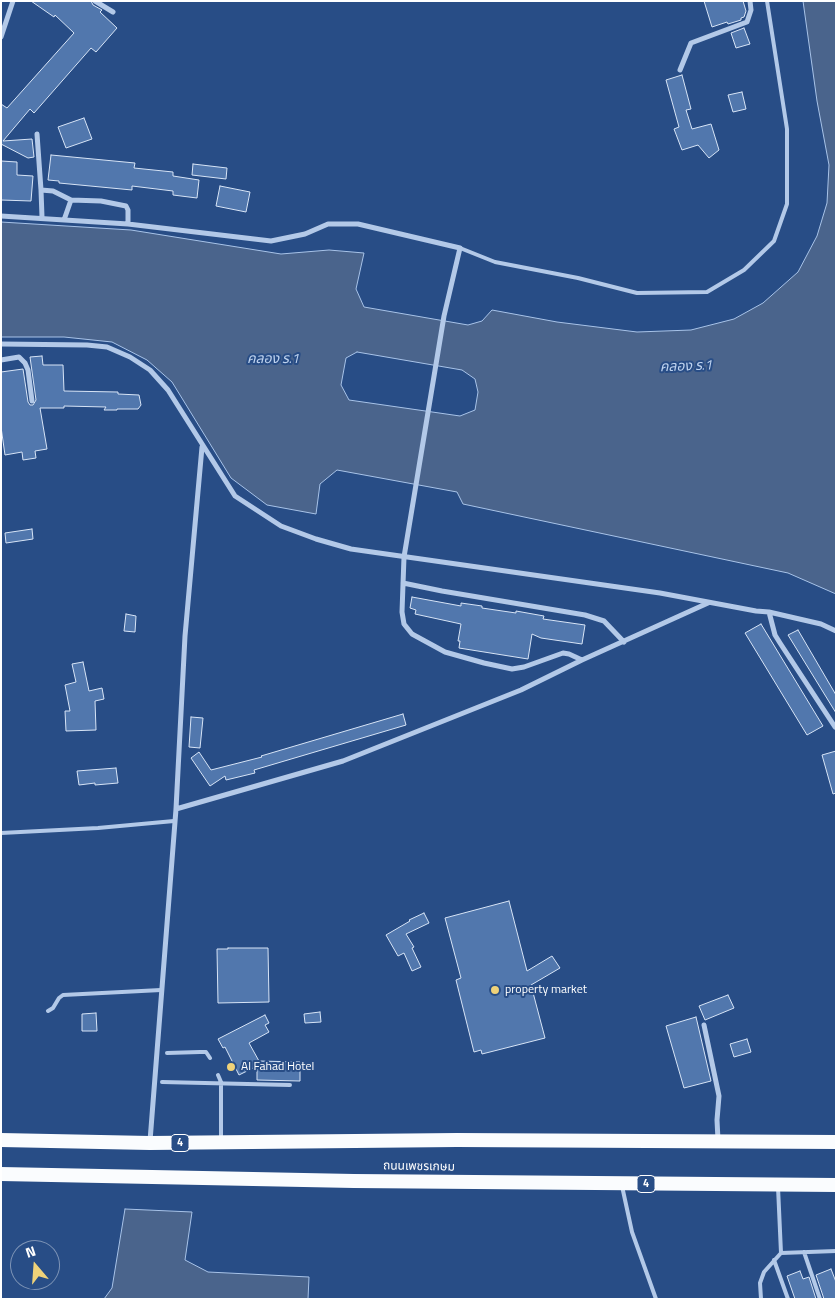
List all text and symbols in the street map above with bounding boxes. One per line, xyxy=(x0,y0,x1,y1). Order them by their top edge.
water label: คลอง ร.1 xyxy=(247,352,299,368)
water label: คลอง ร.1 xyxy=(660,358,712,376)
place label: property market xyxy=(505,983,587,997)
marker: property market xyxy=(489,984,501,996)
place label: Al Fahad Hotel xyxy=(241,1060,314,1074)
marker: Al Fahad Hotel xyxy=(225,1061,237,1073)
road number: 4 xyxy=(171,1134,189,1152)
street label: ถนนเพชรเกษม xyxy=(383,1159,455,1175)
road number: 4 xyxy=(637,1176,655,1192)
north arrow xyxy=(10,1240,60,1290)
text: N xyxy=(23,1240,38,1263)

